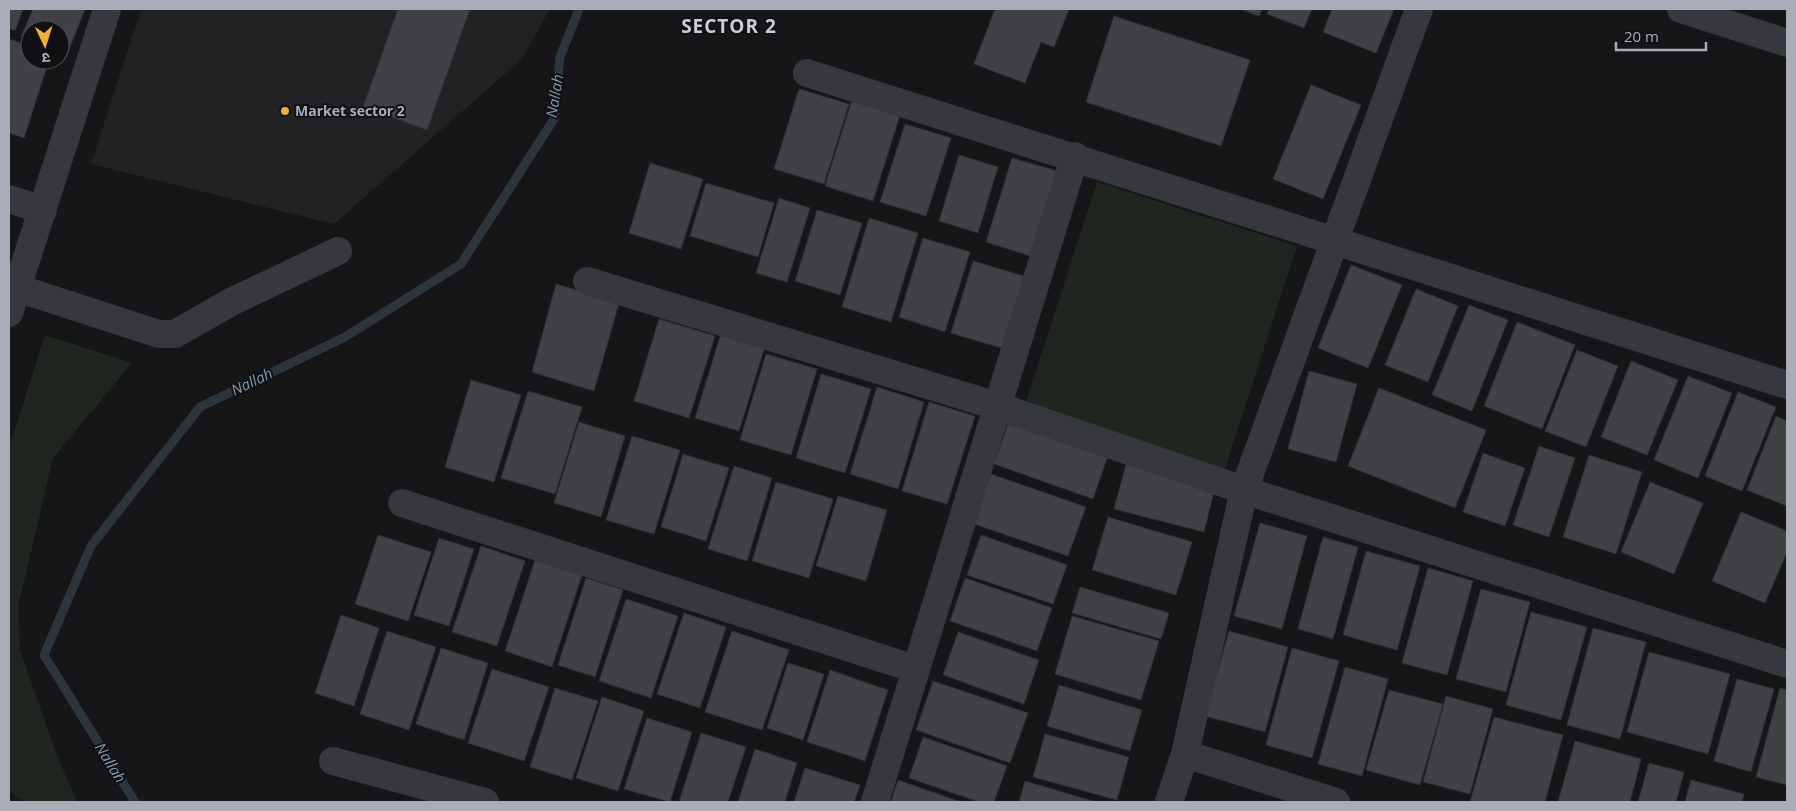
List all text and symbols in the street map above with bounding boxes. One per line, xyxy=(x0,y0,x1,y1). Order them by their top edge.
district label: SECTOR 2 xyxy=(681,13,777,39)
north arrow xyxy=(20,20,70,70)
scale bar xyxy=(1616,20,1706,52)
text: 20 m xyxy=(1624,26,1659,46)
text: उ xyxy=(40,49,51,68)
water label: Nallah xyxy=(541,73,567,119)
place label: Market sector 2 xyxy=(295,101,405,120)
marker: Market sector 2 xyxy=(279,105,291,117)
water label: Nallah xyxy=(228,363,276,400)
water label: Nallah xyxy=(91,739,131,786)

